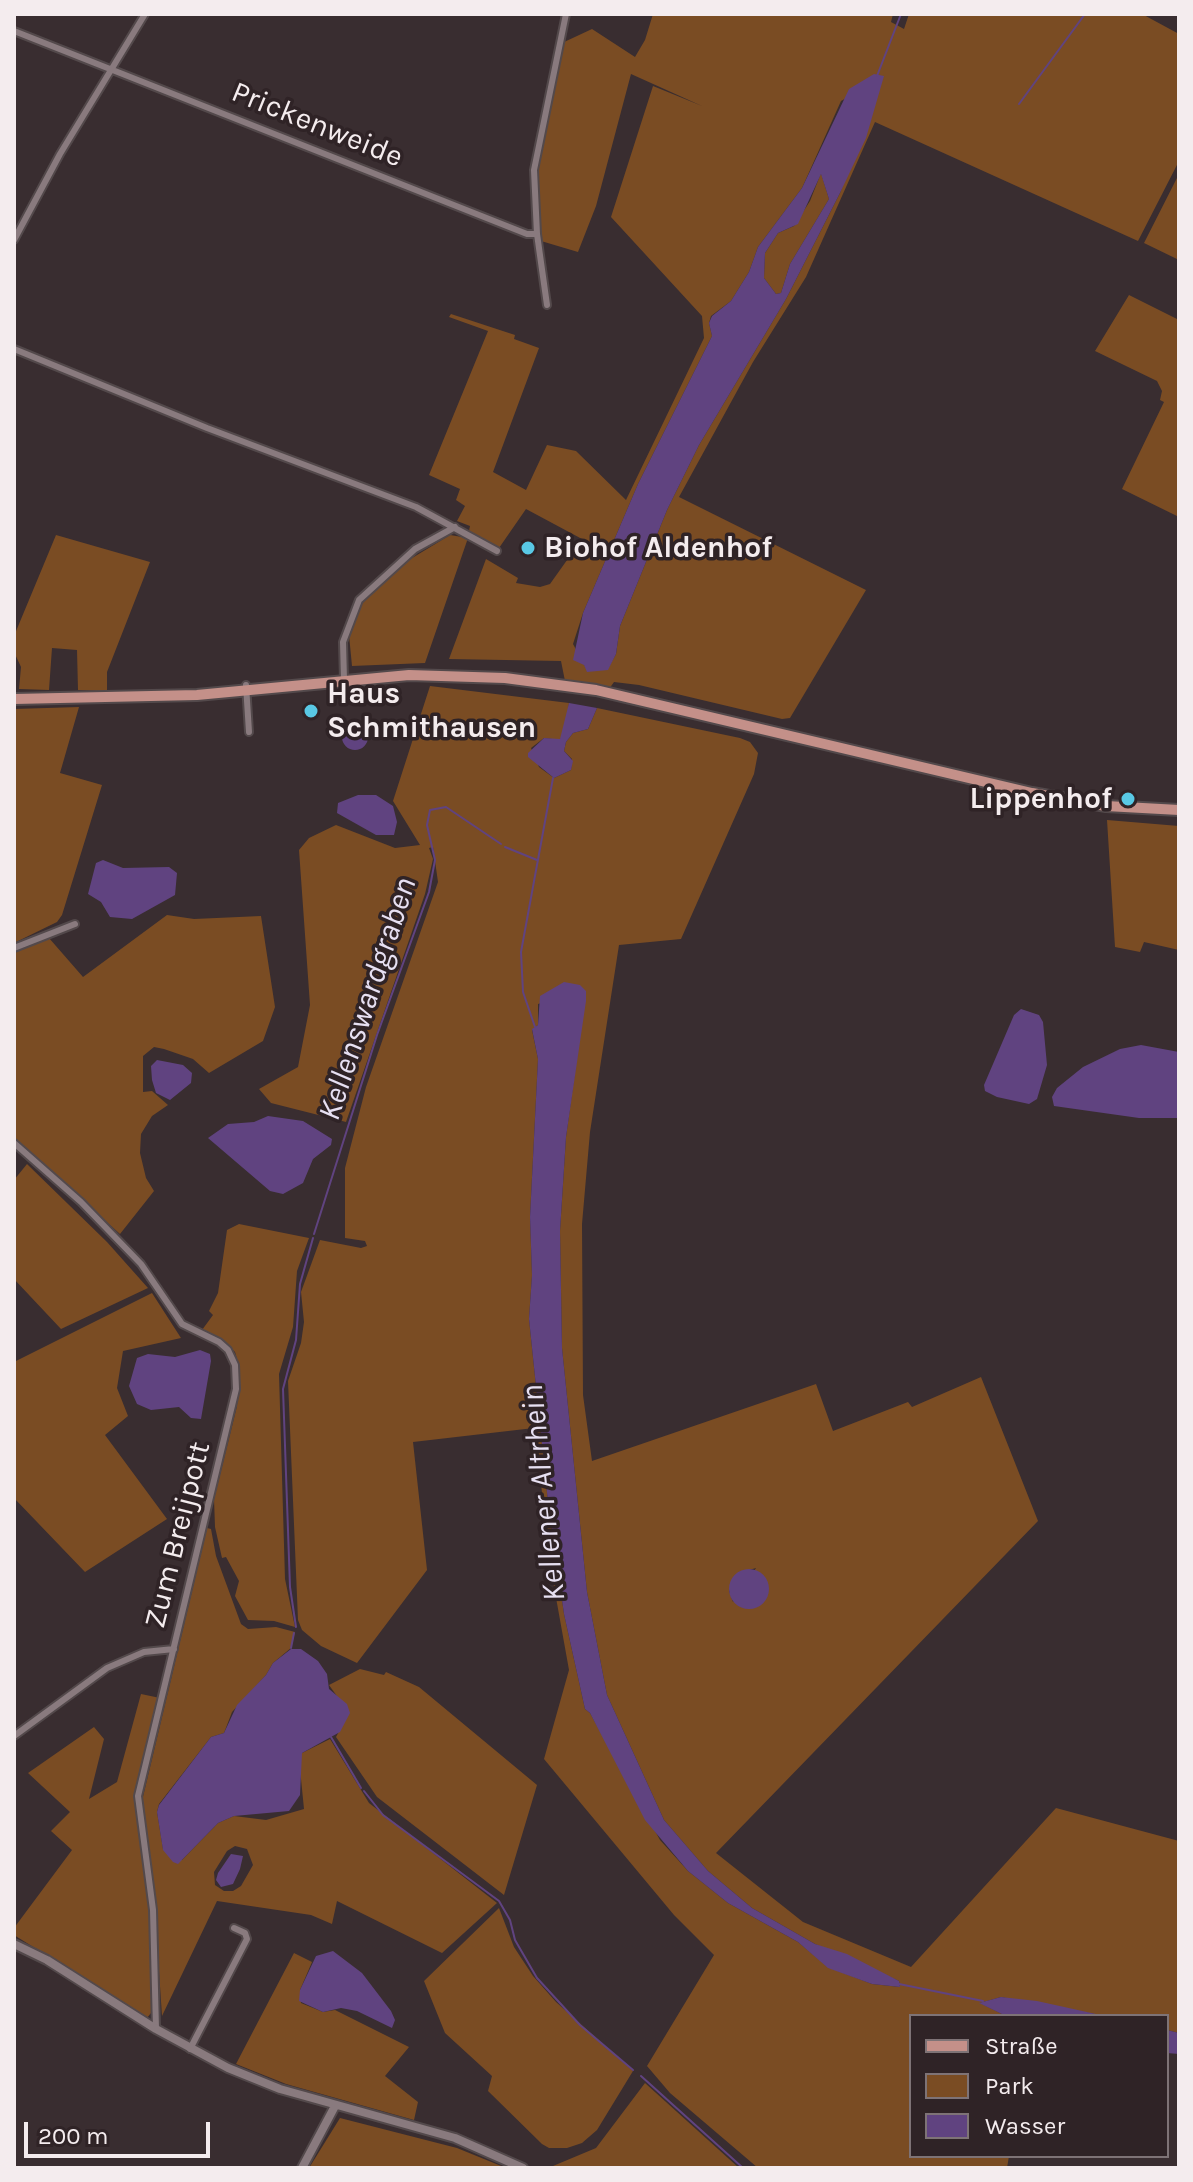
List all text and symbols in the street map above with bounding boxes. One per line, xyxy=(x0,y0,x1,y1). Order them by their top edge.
street label: Prickenweide xyxy=(226,74,408,176)
place label: Biohof Aldenhof xyxy=(544,530,772,566)
marker: Biohof Aldenhof xyxy=(519,539,537,557)
place label: Haus Schmithausen xyxy=(327,676,536,746)
marker: Haus Schmithausen xyxy=(302,702,320,720)
place label: Lippenhof xyxy=(969,781,1112,817)
marker: Lippenhof xyxy=(1119,790,1137,808)
water label: Kellenswardgraben xyxy=(311,873,425,1125)
water label: Kellener Altrhein xyxy=(514,1383,574,1603)
street label: Zum Breijpott xyxy=(137,1438,219,1632)
legend xyxy=(909,2014,1169,2158)
text: Straße xyxy=(985,2032,1057,2060)
text: Park xyxy=(985,2072,1034,2100)
scale bar xyxy=(28,2106,214,2156)
text: Wasser xyxy=(985,2112,1065,2140)
text: 200 m xyxy=(38,2122,109,2150)

